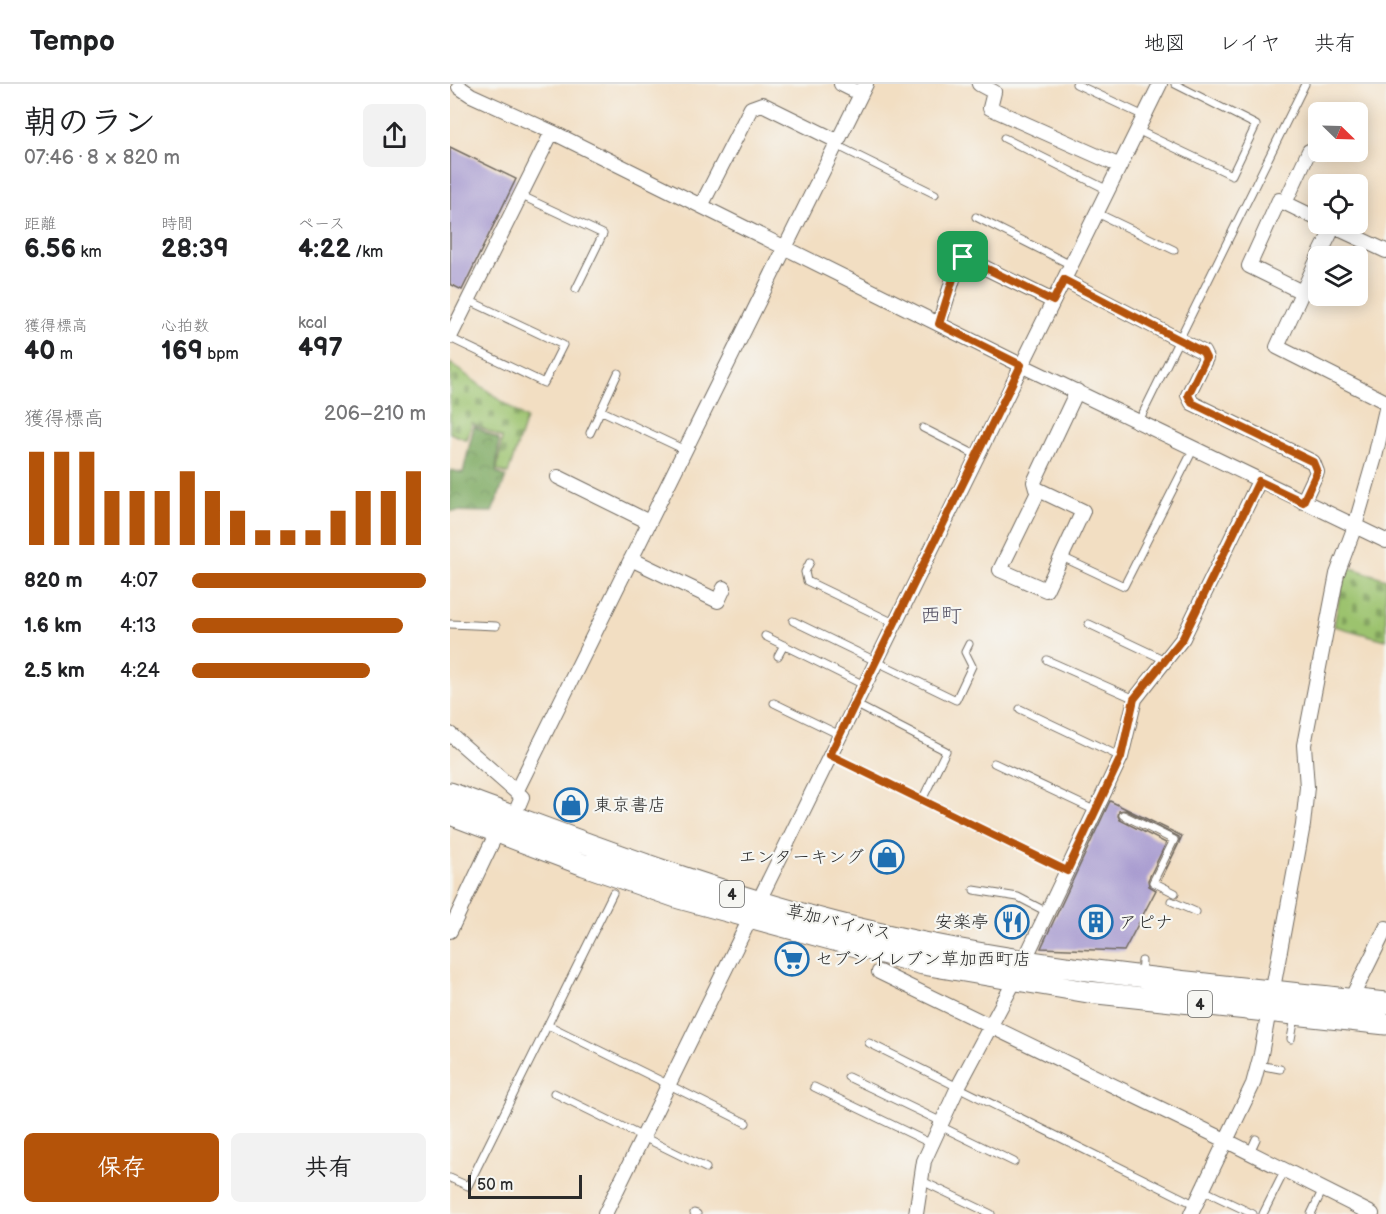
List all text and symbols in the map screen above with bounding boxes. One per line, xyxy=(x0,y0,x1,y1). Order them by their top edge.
text: Tempo xyxy=(30,25,115,58)
text: 地図 xyxy=(1144,31,1186,56)
text: レイヤ xyxy=(1219,31,1281,56)
text: 共有 xyxy=(1314,31,1356,56)
north arrow xyxy=(1308,102,1368,162)
map controls xyxy=(1308,102,1368,306)
text: 朝のラン xyxy=(24,103,156,143)
button: share xyxy=(363,104,426,167)
text: 07:46 · 8 × 820 m xyxy=(24,146,180,170)
button: locate xyxy=(1308,174,1368,234)
text: 距離 xyxy=(24,215,56,234)
text: 時間 xyxy=(161,215,193,234)
text: ペース xyxy=(298,215,345,234)
pin xyxy=(937,231,988,282)
text: 6.56 xyxy=(24,234,76,265)
text: 28:39 xyxy=(161,234,229,265)
text: 4:22 xyxy=(298,234,351,265)
icon: arrive xyxy=(946,240,979,273)
text: km xyxy=(76,243,102,262)
text: /km xyxy=(351,243,383,262)
button: layers xyxy=(1308,246,1368,306)
text: kcal xyxy=(298,314,327,333)
text: 獲得標高 xyxy=(24,317,88,336)
text: 心拍数 xyxy=(161,317,209,336)
text: 497 xyxy=(298,333,343,364)
text: 40 xyxy=(24,336,56,367)
text: 169 xyxy=(161,336,203,367)
text: m xyxy=(56,345,73,364)
text: bpm xyxy=(203,345,239,364)
text: 206–210 m xyxy=(324,402,426,426)
text: 獲得標高 xyxy=(24,407,104,431)
text: 820 m xyxy=(24,569,83,593)
text: 4:07 xyxy=(120,569,158,593)
district label: 西町 xyxy=(920,603,962,628)
text: 1.6 km xyxy=(24,614,82,638)
text: 4:13 xyxy=(120,614,156,638)
text: 2.5 km xyxy=(24,659,85,683)
text: 4:24 xyxy=(120,659,160,683)
shop icon: 東京書店 xyxy=(553,787,589,823)
place label: 東京書店 xyxy=(594,795,666,816)
shop icon: エンターキング xyxy=(869,839,905,875)
place label: エンターキング xyxy=(739,847,864,868)
road number: 4 xyxy=(720,881,744,907)
street label: 草加バイパス xyxy=(784,900,894,945)
restaurant icon: 安楽亭 xyxy=(994,904,1030,940)
building icon: アピナ xyxy=(1078,904,1114,940)
place label: 安楽亭 xyxy=(935,912,989,933)
place label: アピナ xyxy=(1119,912,1173,933)
supermarket icon: セブンイレブン草加西町店 xyxy=(774,941,810,977)
place label: セブンイレブン草加西町店 xyxy=(815,949,1031,970)
road number: 4 xyxy=(1188,991,1212,1017)
button: 保存 xyxy=(24,1133,219,1202)
button: 共有 xyxy=(231,1133,426,1202)
scale bar xyxy=(468,1172,582,1200)
text: 50 m xyxy=(477,1176,513,1195)

